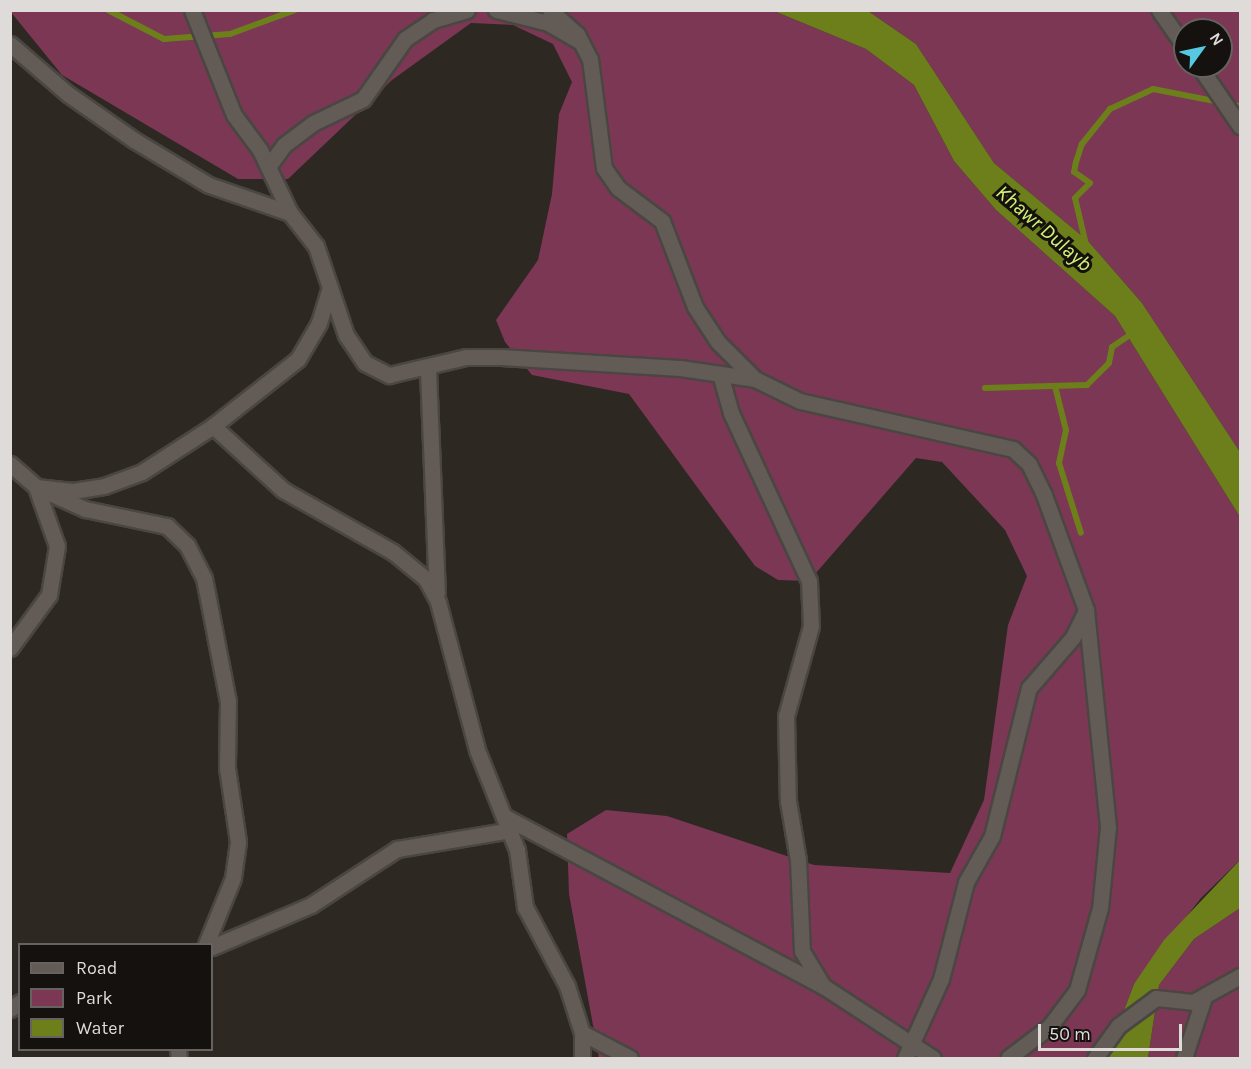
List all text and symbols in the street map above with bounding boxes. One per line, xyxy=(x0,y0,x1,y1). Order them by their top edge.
north arrow xyxy=(1173,18,1233,78)
text: N xyxy=(1206,29,1228,49)
water label: Khawr Dulayb xyxy=(991,179,1097,277)
legend xyxy=(18,943,213,1051)
text: Road xyxy=(76,957,117,979)
text: Park xyxy=(76,987,113,1009)
scale bar xyxy=(1041,1012,1185,1050)
text: Water xyxy=(76,1017,124,1039)
text: 50 m xyxy=(1049,1023,1091,1045)

